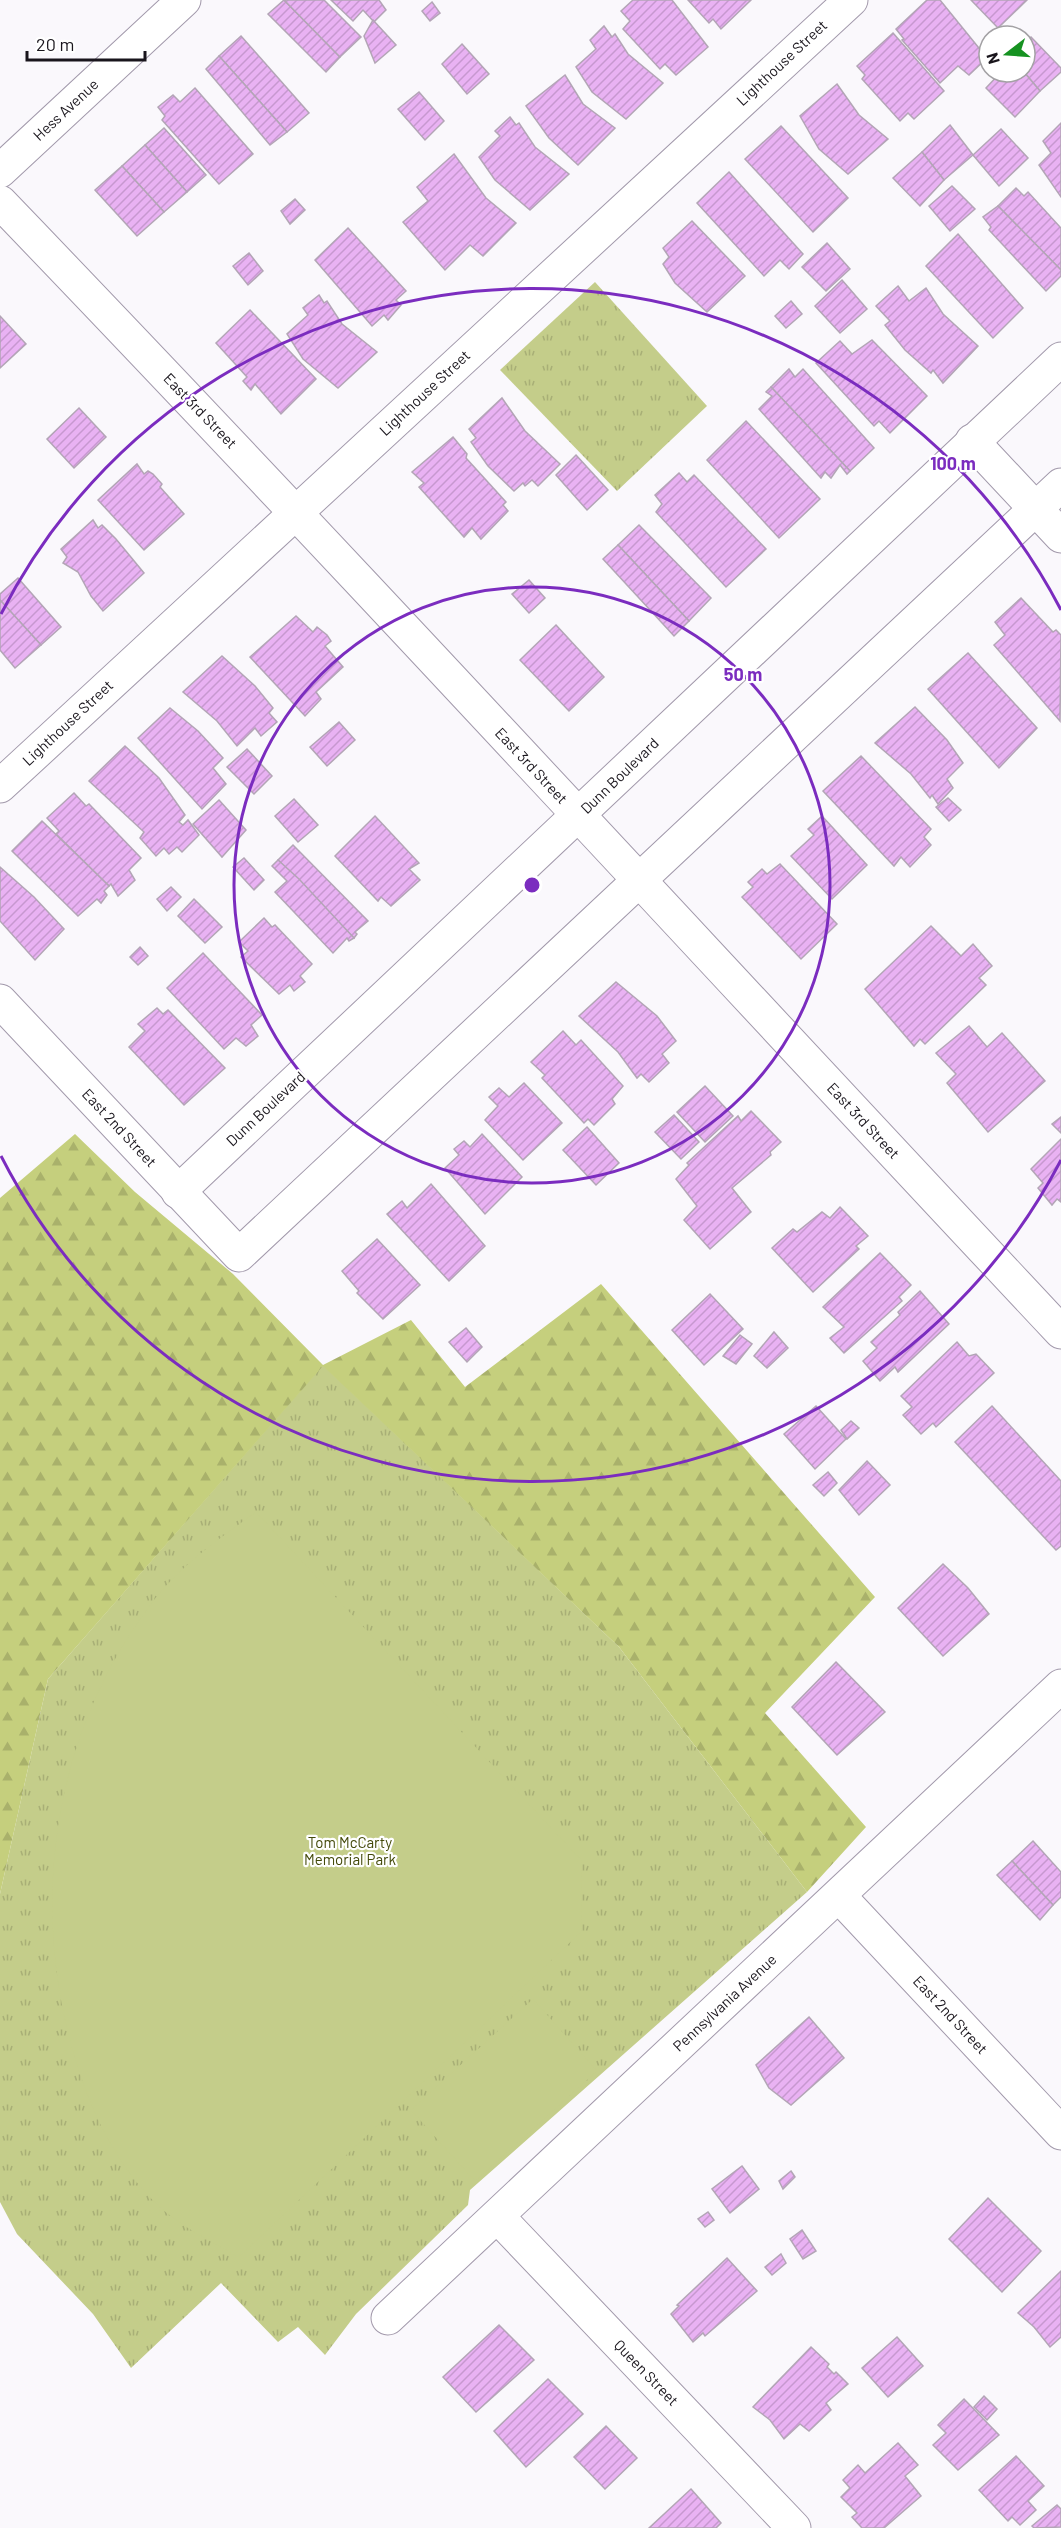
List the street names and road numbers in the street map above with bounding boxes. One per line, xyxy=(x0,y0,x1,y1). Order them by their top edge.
street label: Lighthouse Street xyxy=(732,16,830,109)
street label: Hess Avenue xyxy=(29,75,102,144)
street label: Lighthouse Street xyxy=(375,346,473,439)
street label: East 3rd Street xyxy=(160,369,241,452)
street label: Lighthouse Street xyxy=(18,676,116,769)
street label: East 3rd Street xyxy=(492,723,572,807)
street label: Dunn Boulevard xyxy=(577,734,662,817)
street label: Dunn Boulevard xyxy=(222,1067,309,1149)
street label: East 3rd Street xyxy=(824,1078,904,1162)
street label: East 2nd Street xyxy=(79,1084,161,1170)
street label: Pennsylvania Avenue xyxy=(669,1950,780,2055)
street label: East 2nd Street xyxy=(910,1971,992,2057)
street label: Queen Street xyxy=(611,2336,683,2409)

